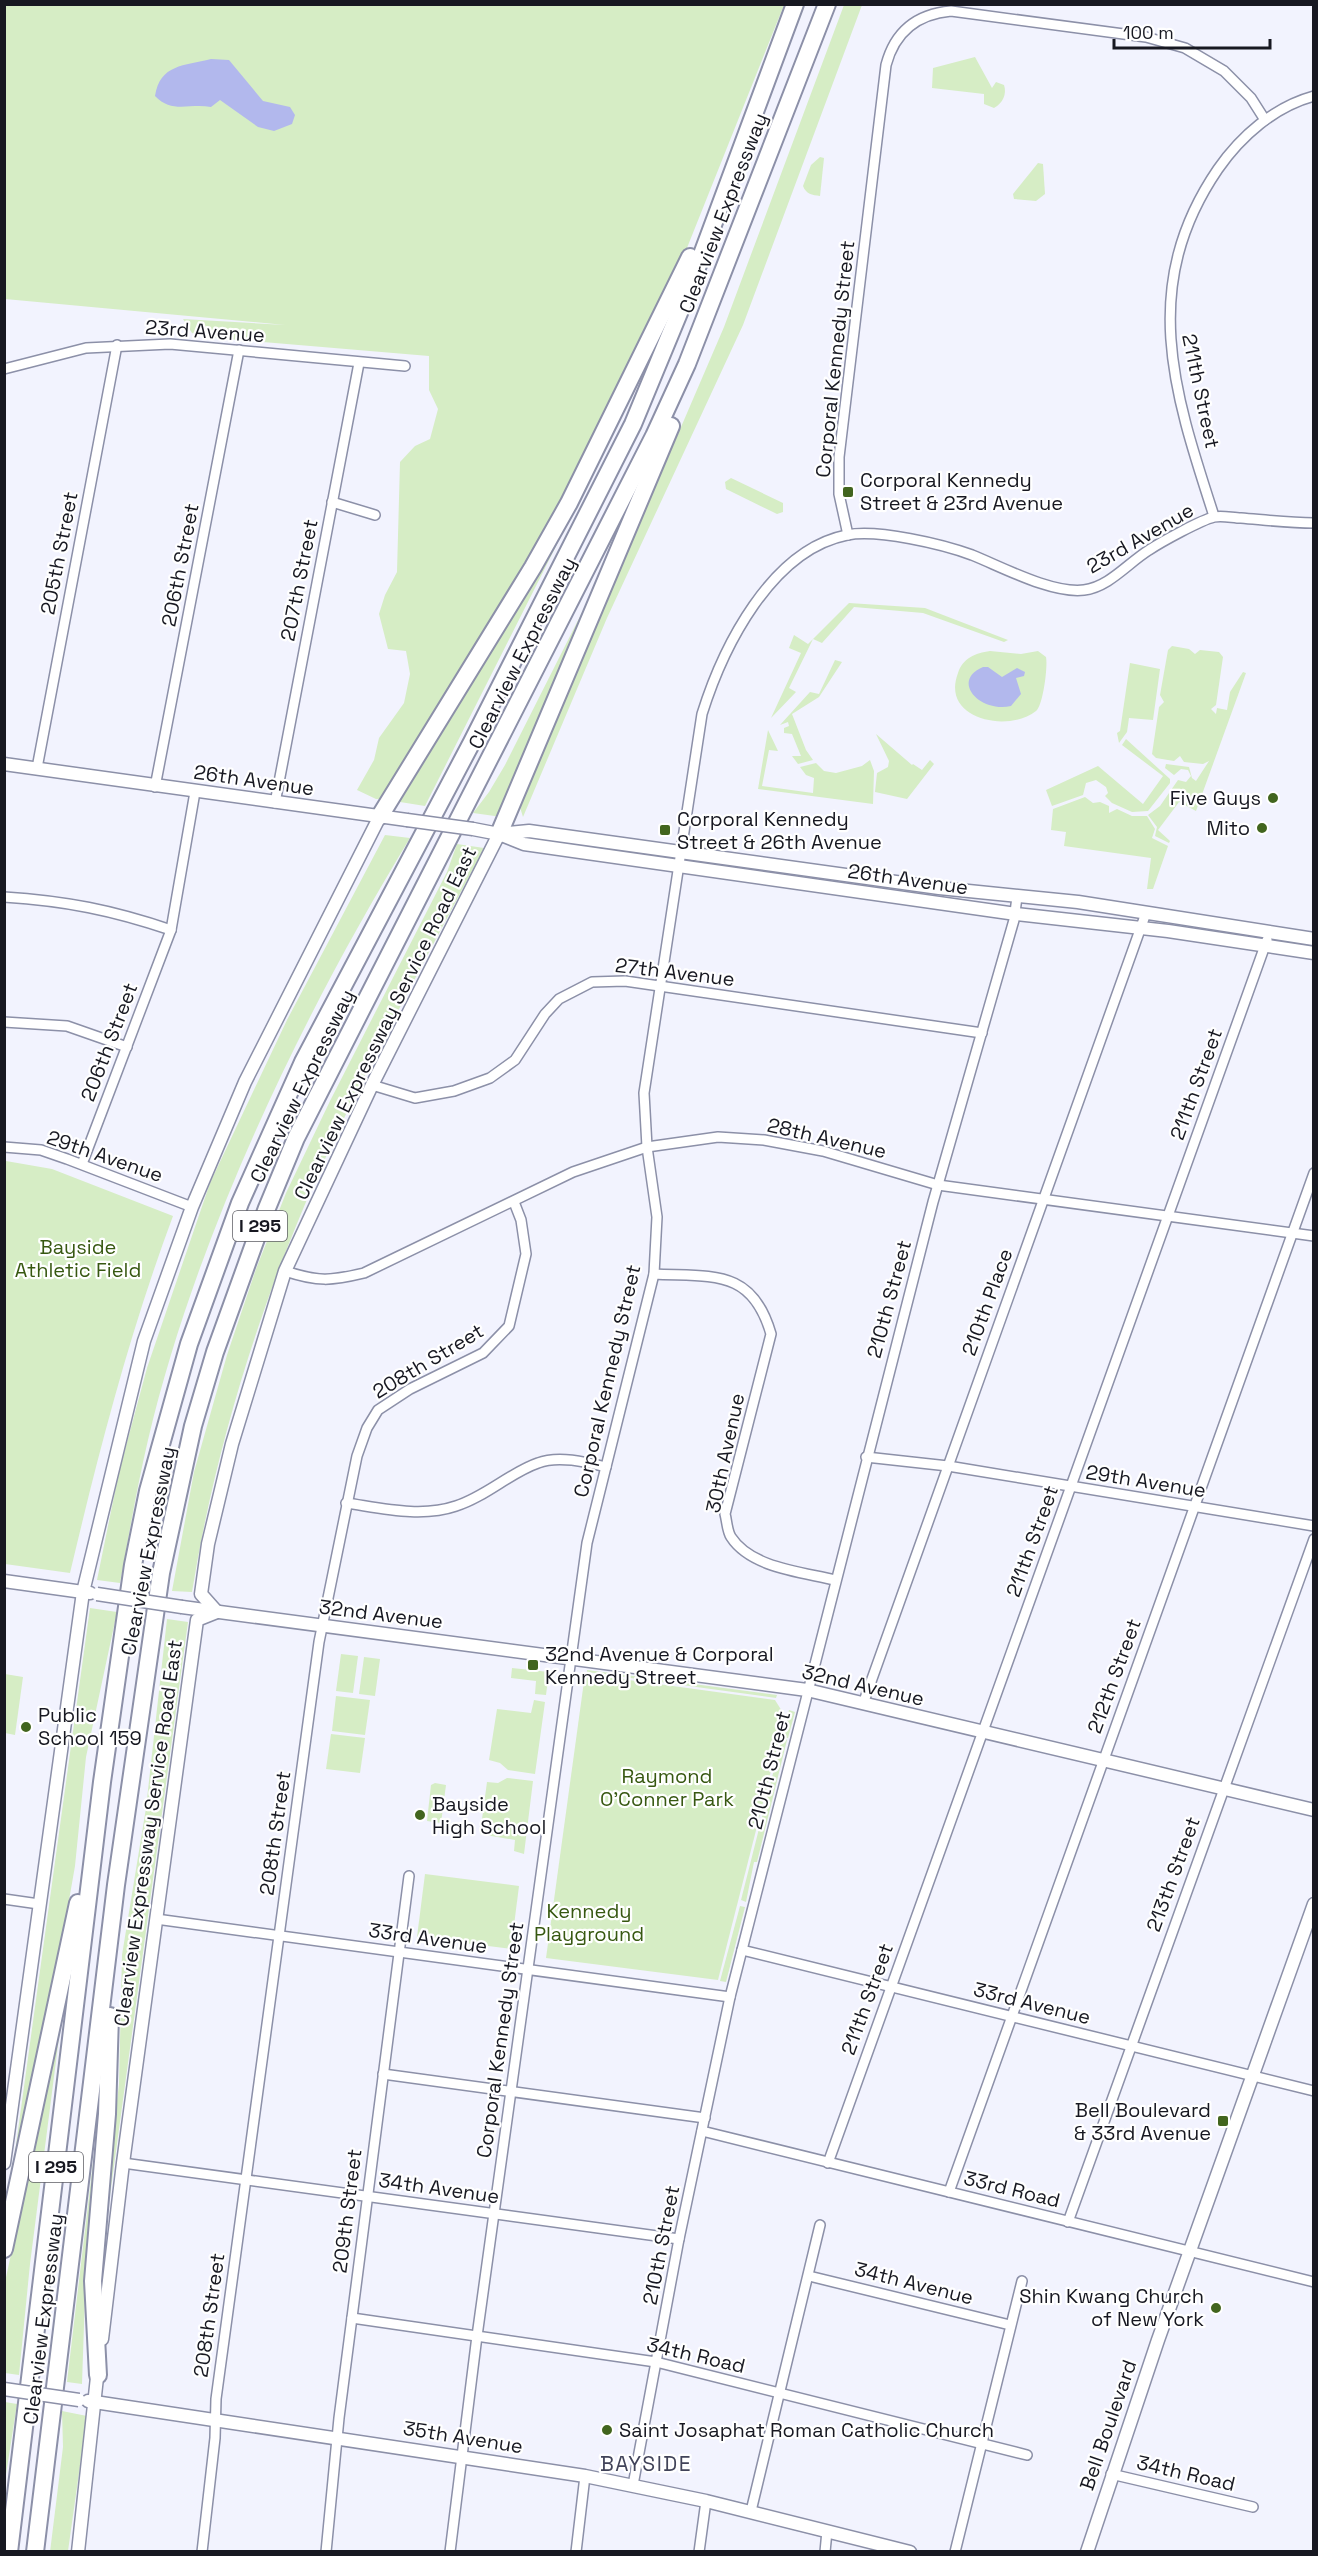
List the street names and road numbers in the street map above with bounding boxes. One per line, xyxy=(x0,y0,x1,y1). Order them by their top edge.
street label: Clearview Expressway xyxy=(673,109,773,317)
street label: Corporal Kennedy Street xyxy=(810,239,860,479)
street label: 23rd Avenue xyxy=(144,314,266,348)
street label: 211th Street xyxy=(1176,331,1226,451)
street label: 205th Street xyxy=(34,489,84,617)
street label: 23rd Avenue xyxy=(1082,497,1198,579)
street label: 206th Street xyxy=(155,501,205,629)
street label: 207th Street xyxy=(274,517,324,643)
street label: Clearview Expressway xyxy=(462,552,582,754)
street label: 26th Avenue xyxy=(192,759,316,801)
street label: Clearview Expressway Service Road East xyxy=(289,842,481,1204)
street label: 26th Avenue xyxy=(846,858,970,900)
street label: 27th Avenue xyxy=(614,952,736,992)
street label: 206th Street xyxy=(74,979,144,1105)
street label: Clearview Expressway xyxy=(245,985,359,1187)
street label: 211th Street xyxy=(1164,1025,1228,1143)
street label: 28th Avenue xyxy=(765,1112,889,1164)
street label: 29th Avenue xyxy=(43,1124,167,1188)
road number: I 295 xyxy=(233,1211,287,1241)
street label: 210th Street xyxy=(861,1237,917,1361)
street label: 210th Place xyxy=(956,1245,1018,1359)
street label: Corporal Kennedy Street xyxy=(568,1262,646,1500)
street label: 208th Street xyxy=(368,1318,488,1404)
street label: 30th Avenue xyxy=(700,1391,750,1515)
street label: Clearview Expressway xyxy=(115,1444,181,1658)
street label: 29th Avenue xyxy=(1084,1459,1208,1503)
street label: 211th Street xyxy=(1000,1482,1064,1600)
street label: 32nd Avenue xyxy=(317,1593,445,1635)
street label: 212th Street xyxy=(1081,1615,1147,1737)
street label: Clearview Expressway Service Road East xyxy=(108,1638,188,2028)
street label: 32nd Avenue xyxy=(799,1658,927,1712)
street label: 210th Street xyxy=(742,1708,796,1832)
street label: 208th Street xyxy=(253,1769,297,1897)
street label: 213th Street xyxy=(1140,1813,1206,1935)
street label: 33rd Avenue xyxy=(367,1917,489,1959)
street label: Corporal Kennedy Street xyxy=(471,1920,529,2160)
street label: 211th Street xyxy=(835,1940,899,2058)
street label: 33rd Avenue xyxy=(971,1976,1093,2030)
street label: 209th Street xyxy=(326,2147,368,2275)
road number: I 295 xyxy=(29,2152,83,2182)
street label: 33rd Road xyxy=(961,2164,1063,2214)
street label: 34th Avenue xyxy=(377,2167,501,2209)
street label: 210th Street xyxy=(637,2183,685,2307)
street label: Clearview Expressway xyxy=(17,2212,69,2426)
street label: 208th Street xyxy=(187,2251,231,2379)
street label: 34th Avenue xyxy=(852,2256,976,2310)
street label: 34th Road xyxy=(644,2331,748,2379)
street label: Bell Boulevard xyxy=(1074,2356,1142,2494)
street label: 35th Avenue xyxy=(401,2415,525,2459)
street label: 34th Road xyxy=(1134,2449,1238,2497)

